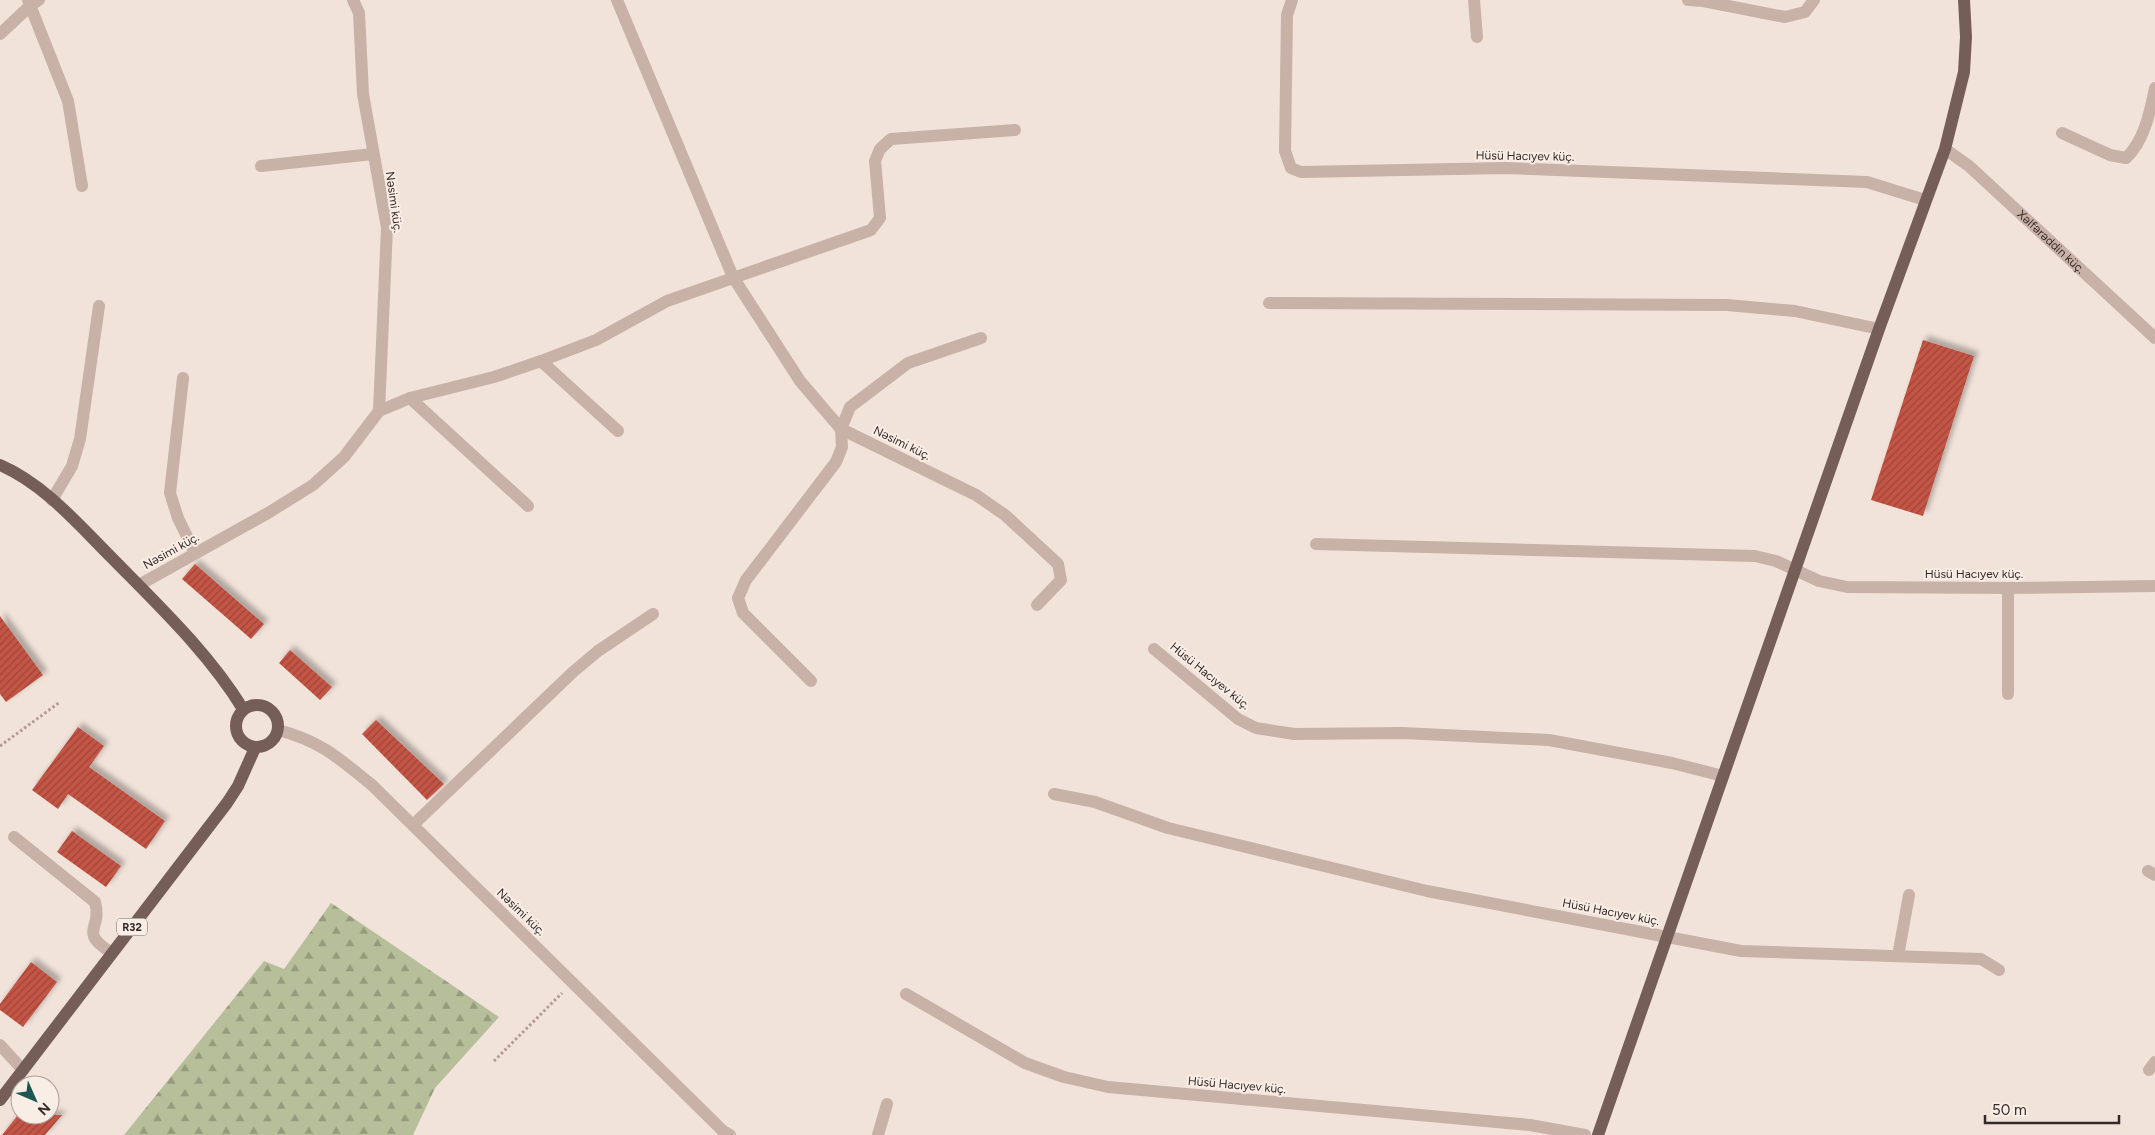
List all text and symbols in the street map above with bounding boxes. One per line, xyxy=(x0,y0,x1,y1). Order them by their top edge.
street label: Hüsü Hacıyev küç. xyxy=(1476,148,1574,164)
street label: Nəsimi küç. xyxy=(383,170,405,234)
street label: Xəlfərəddin küç. xyxy=(2014,207,2087,276)
street label: Nəsimi küç. xyxy=(871,423,933,463)
street label: Nəsimi küç. xyxy=(141,530,201,572)
street label: Hüsü Hacıyev küç. xyxy=(1925,567,2023,581)
street label: Hüsü Hacıyev küç. xyxy=(1167,640,1253,712)
street label: Nəsimi küç. xyxy=(494,885,548,939)
street label: Hüsü Hacıyev küç. xyxy=(1561,896,1661,928)
road number: R32 xyxy=(117,919,147,936)
street label: Hüsü Hacıyev küç. xyxy=(1187,1074,1287,1096)
north arrow xyxy=(10,1075,60,1125)
scale bar xyxy=(1985,1092,2119,1124)
text: N xyxy=(34,1099,54,1119)
text: 50 m xyxy=(1992,1101,2027,1119)

